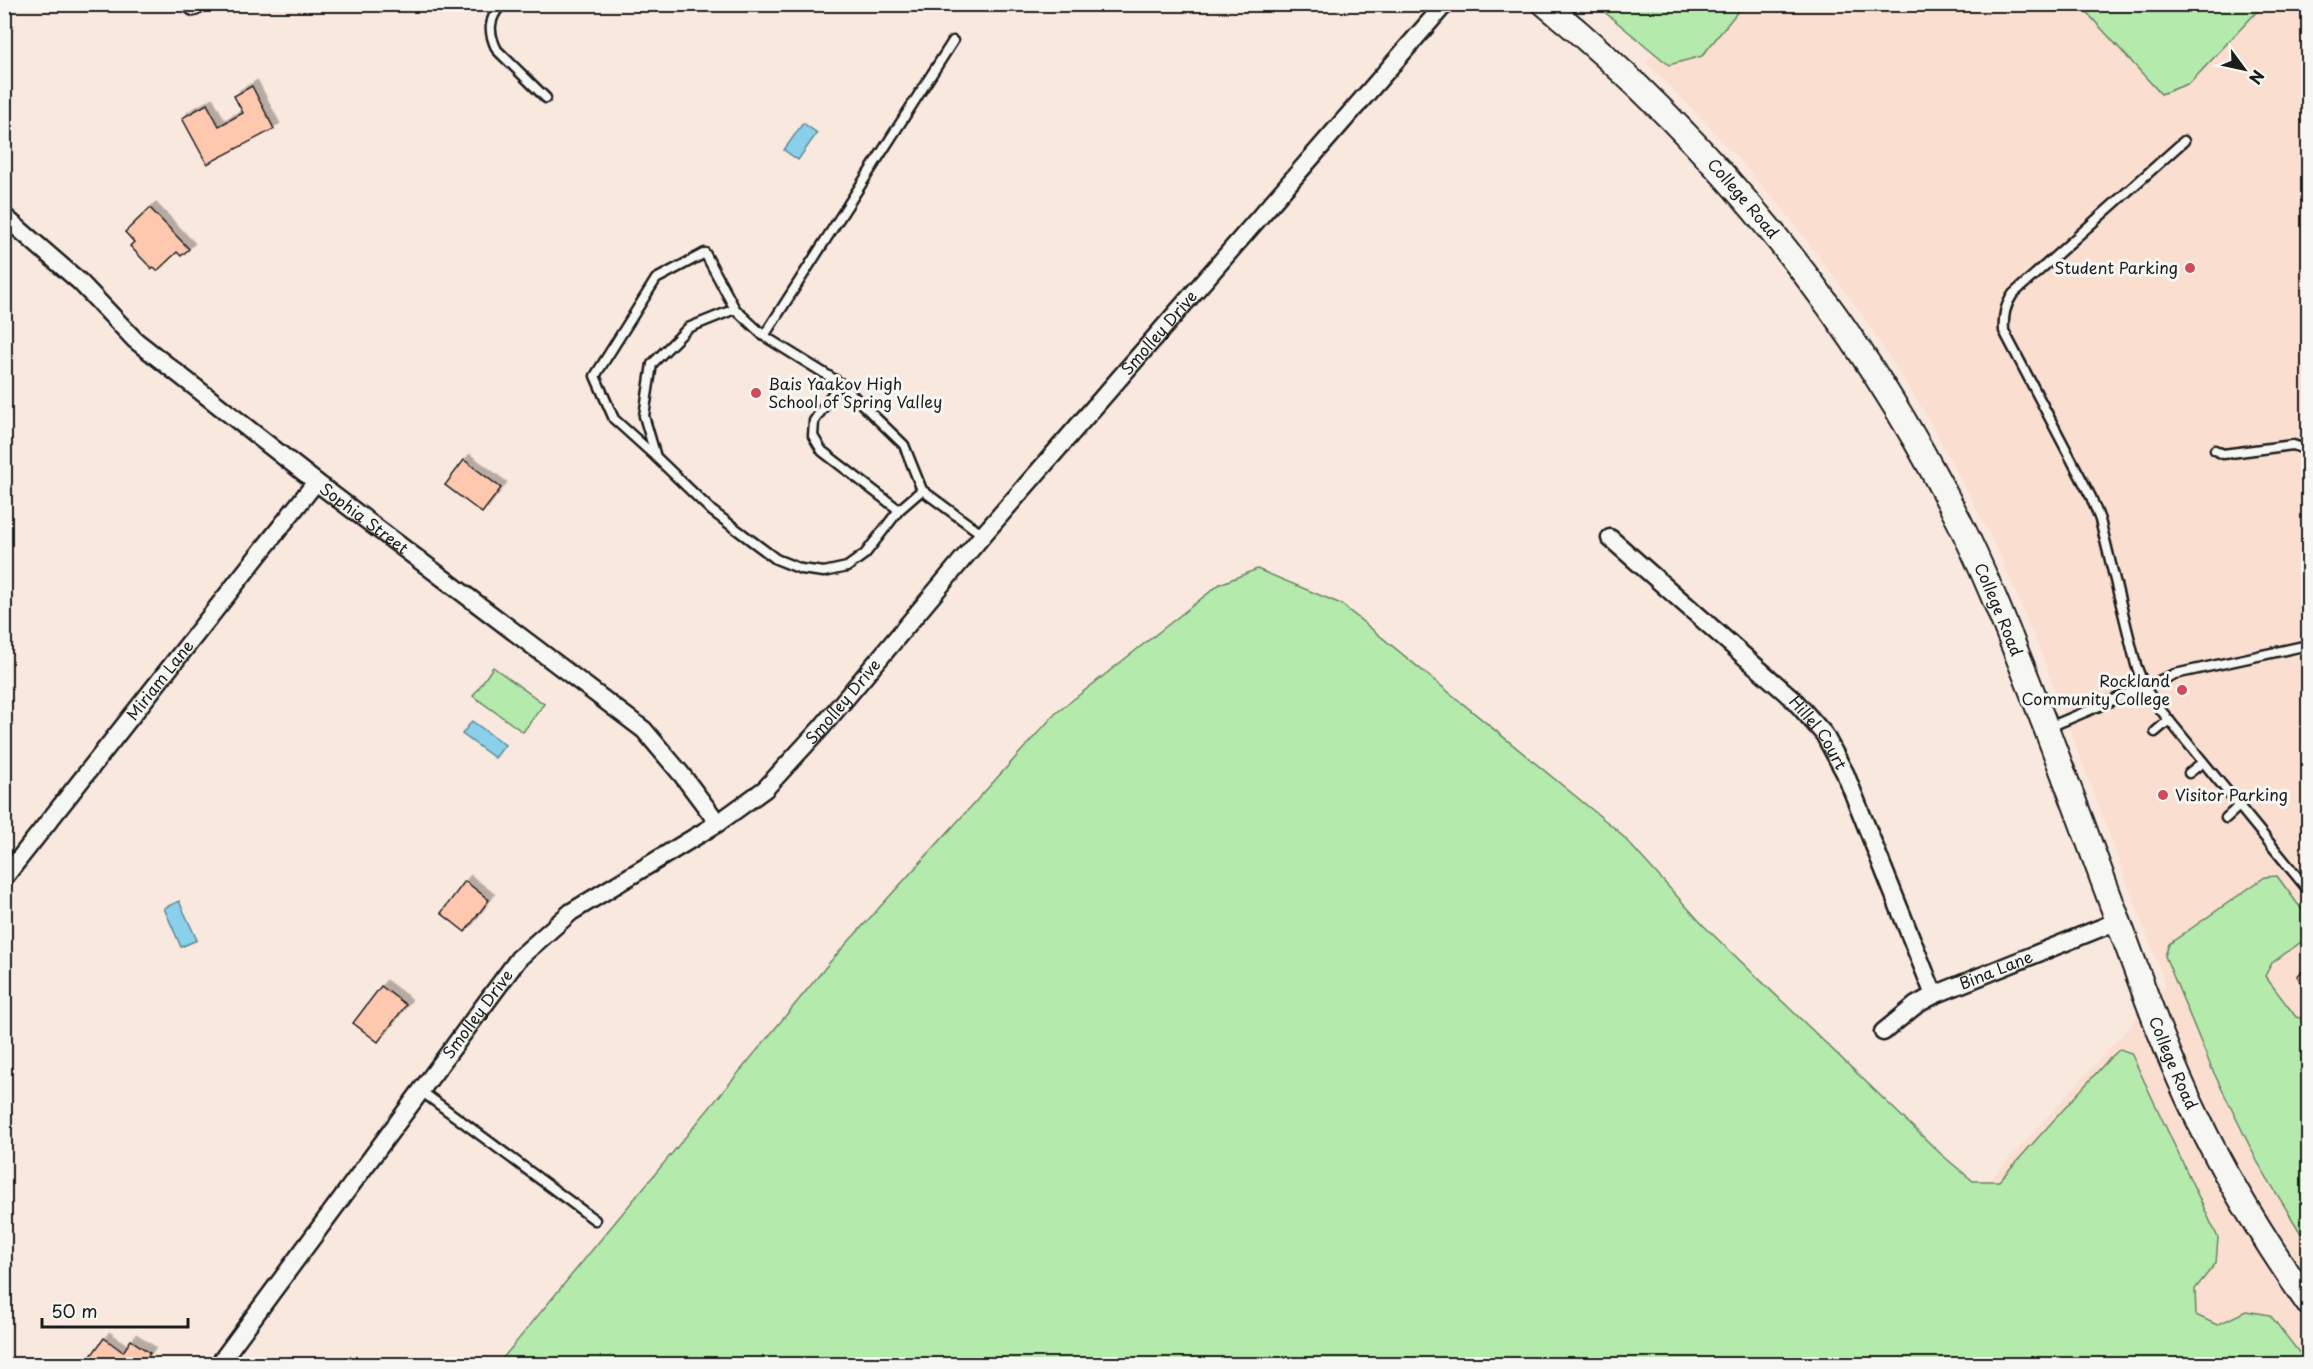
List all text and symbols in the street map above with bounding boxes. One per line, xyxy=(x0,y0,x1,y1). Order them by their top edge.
north arrow xyxy=(2214,39,2274,99)
text: N xyxy=(2244,66,2271,90)
street label: College Road xyxy=(1703,152,1785,243)
place label: Student Parking xyxy=(2055,255,2178,279)
marker: Student Parking xyxy=(2183,261,2197,275)
street label: Smolley Drive xyxy=(1114,284,1202,380)
place label: Bais Yaakov High School of Spring Valley xyxy=(768,371,942,413)
marker: Bais Yaakov High School of Spring Valley xyxy=(749,386,763,400)
street label: Sophia Street xyxy=(315,476,415,559)
street label: College Road xyxy=(1969,558,2030,659)
street label: Miriam Lane xyxy=(120,634,199,725)
street label: Smolley Drive xyxy=(799,653,885,749)
place label: Rockland Community College xyxy=(2022,668,2170,710)
marker: Rockland Community College xyxy=(2175,683,2189,697)
street label: Hillel Court xyxy=(1784,690,1854,774)
place label: Visitor Parking xyxy=(2175,782,2288,806)
marker: Visitor Parking xyxy=(2156,788,2170,802)
street label: Bina Lane xyxy=(1955,944,2036,995)
street label: Smolley Drive xyxy=(436,964,518,1063)
street label: College Road xyxy=(2144,1012,2205,1113)
scale bar xyxy=(42,1291,188,1329)
text: 50 m xyxy=(51,1297,98,1324)

